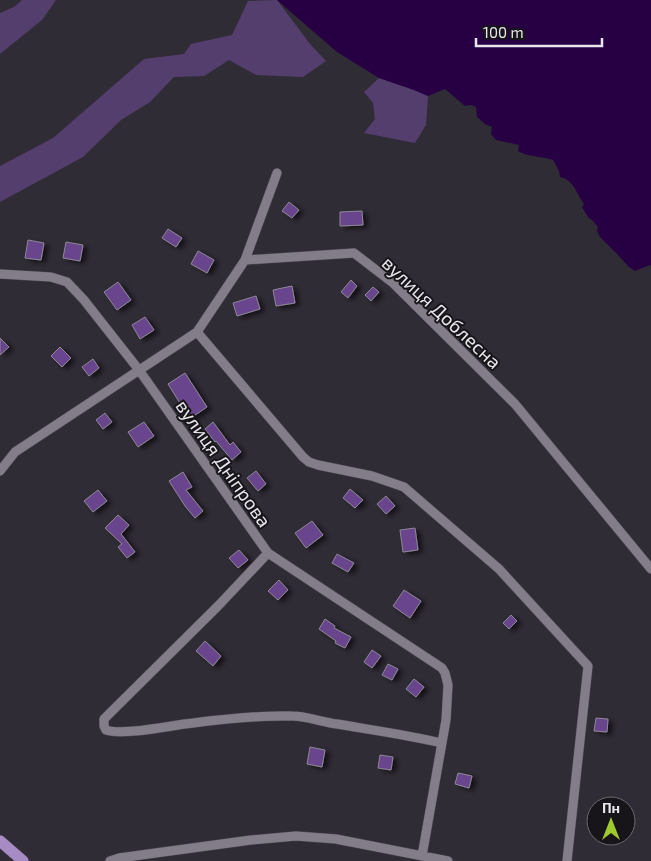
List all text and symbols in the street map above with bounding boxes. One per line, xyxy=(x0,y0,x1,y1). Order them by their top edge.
scale bar xyxy=(476,15,602,47)
text: 100 m xyxy=(483,23,524,41)
street label: вулиця Доблесна xyxy=(377,251,506,374)
street label: вулиця Дніпрова xyxy=(171,395,277,532)
north arrow xyxy=(586,796,636,846)
text: Пн xyxy=(602,799,620,816)

